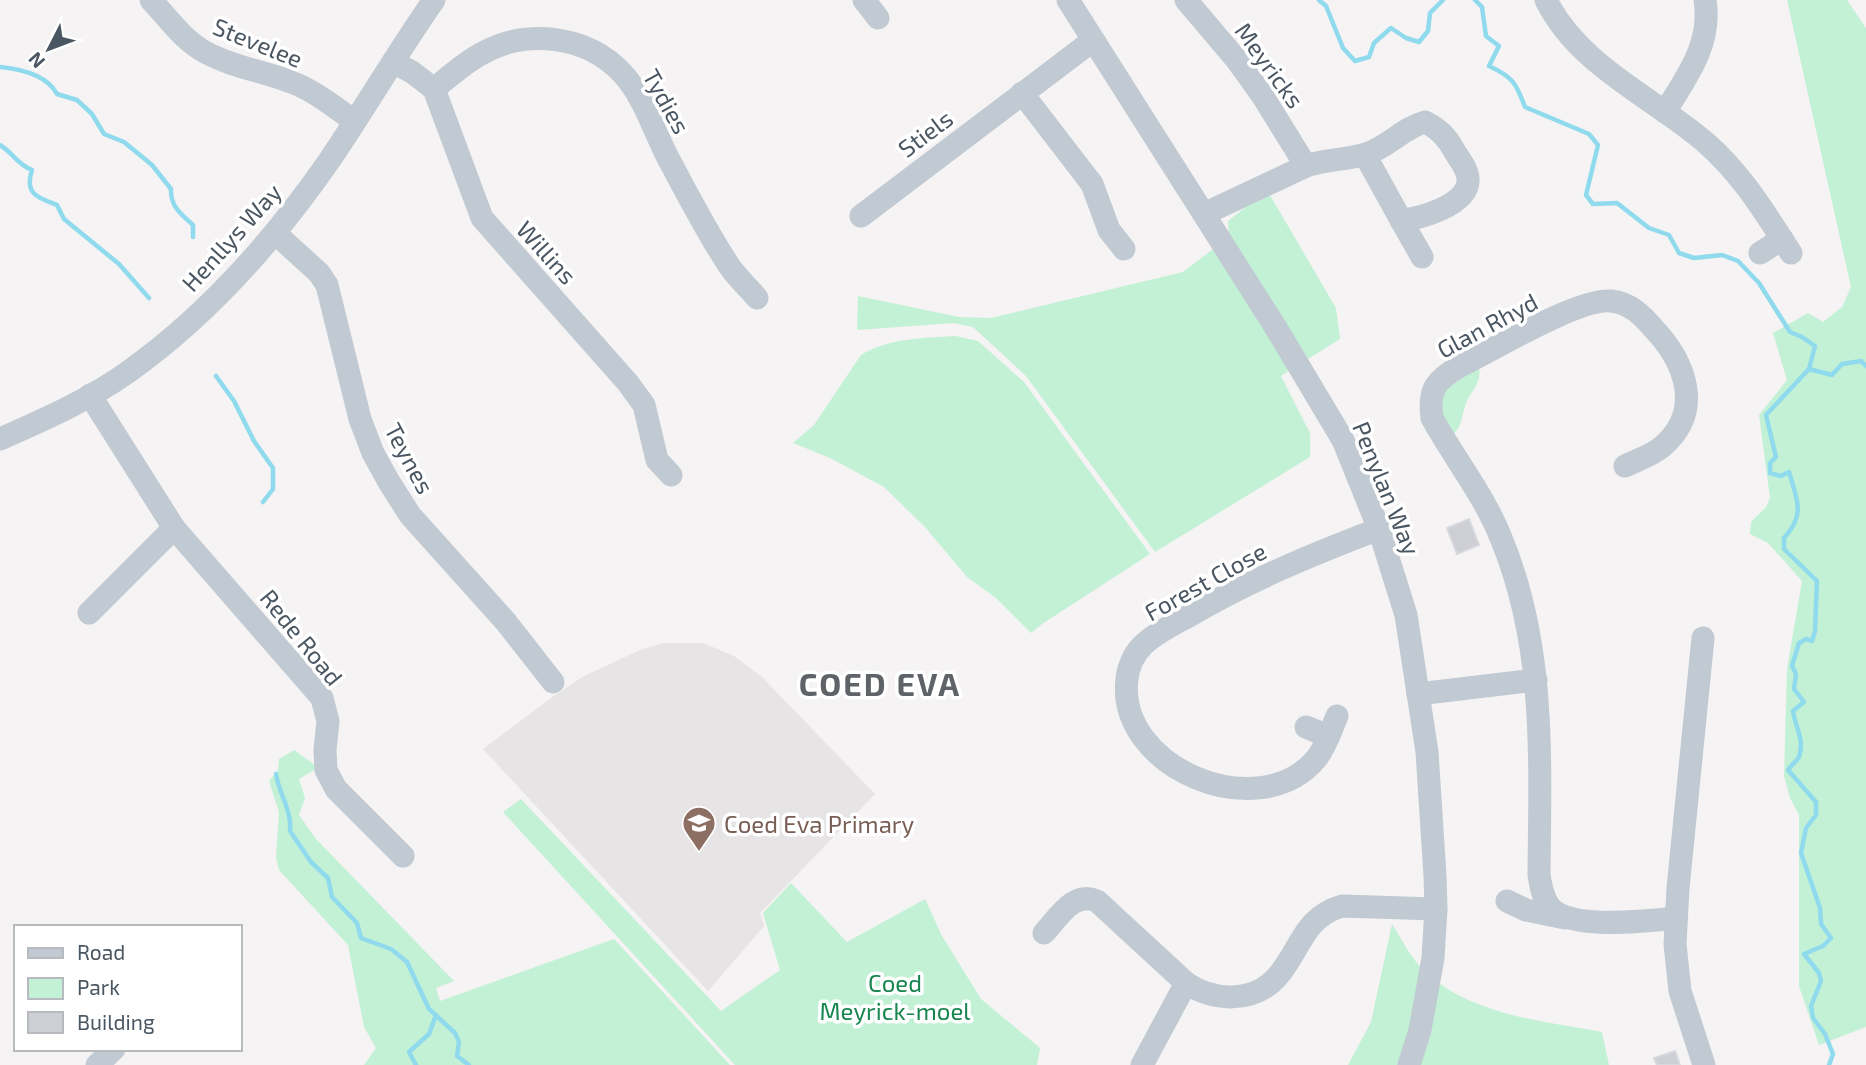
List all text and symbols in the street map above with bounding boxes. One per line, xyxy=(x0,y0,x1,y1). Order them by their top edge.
street label: Stevelee xyxy=(209,11,307,73)
north arrow xyxy=(14,14,84,84)
street label: Meyricks xyxy=(1229,17,1311,113)
text: N xyxy=(23,48,49,74)
street label: Tydies xyxy=(637,64,697,138)
street label: Stiels xyxy=(892,103,958,163)
street label: Henllys Way xyxy=(175,177,287,297)
street label: Willins xyxy=(511,214,583,290)
street label: Glan Rhyd xyxy=(1432,286,1542,364)
street label: Penylan Way xyxy=(1347,417,1427,559)
street label: Teynes xyxy=(379,418,441,498)
street label: Forest Close xyxy=(1139,536,1271,626)
street label: Rede Road xyxy=(255,583,349,691)
district label: COED EVA xyxy=(799,664,961,702)
school or university icon: Coed Eva Primary xyxy=(680,804,718,853)
place label: Coed Eva Primary xyxy=(724,809,914,838)
legend xyxy=(14,925,242,1051)
text: Road xyxy=(77,939,125,964)
park label: Coed Meyrick-moel xyxy=(820,968,970,1025)
text: Park xyxy=(77,974,120,999)
text: Building xyxy=(77,1009,155,1034)

